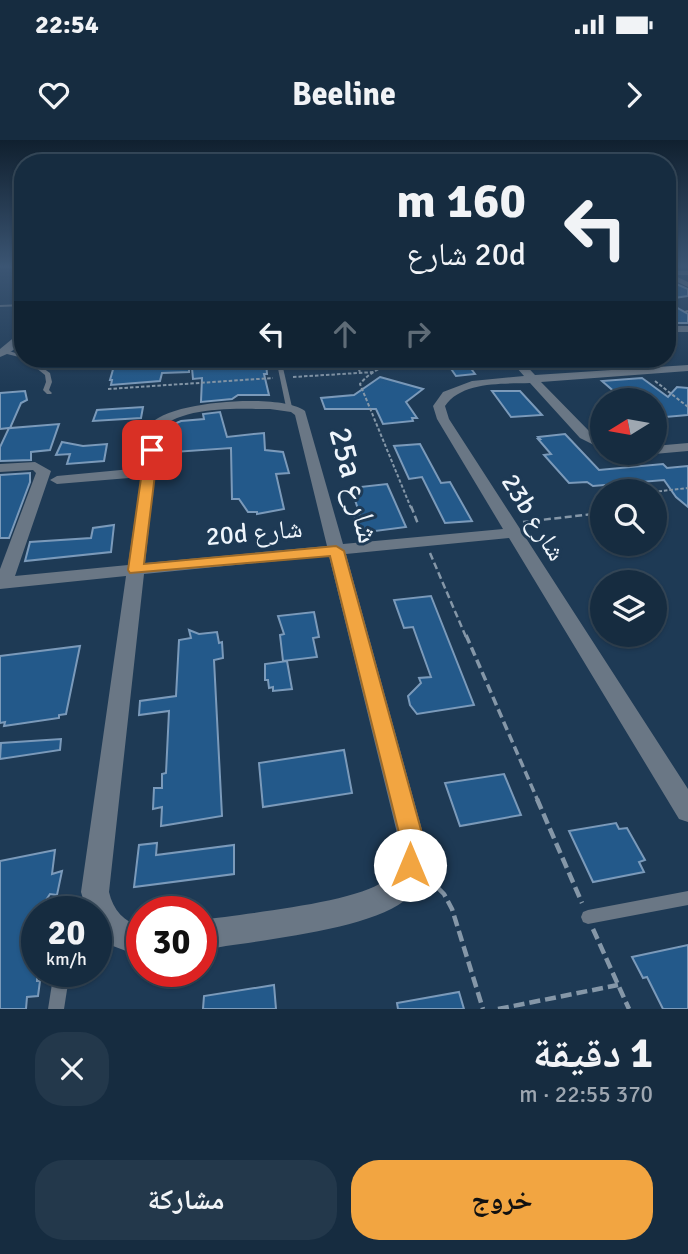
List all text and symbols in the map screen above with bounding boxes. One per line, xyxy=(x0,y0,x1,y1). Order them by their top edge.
text: 22:54 xyxy=(35,9,99,41)
text: Beeline xyxy=(292,75,396,114)
icon: heart xyxy=(35,76,73,114)
icon: forward xyxy=(615,76,653,114)
text: 160 m xyxy=(396,171,526,231)
icon: left xyxy=(550,182,641,273)
text: 20d شارع xyxy=(407,235,526,274)
icon: left xyxy=(253,315,291,353)
icon: ahead xyxy=(326,315,364,353)
icon: right xyxy=(399,315,437,353)
north arrow xyxy=(590,388,667,466)
map controls xyxy=(590,388,667,647)
pin xyxy=(122,420,182,480)
street label: 25a شارع xyxy=(320,423,389,547)
icon: arrive xyxy=(133,431,171,469)
street label: 23b شارع xyxy=(494,468,572,567)
button: search xyxy=(590,479,667,556)
street label: 20d شارع xyxy=(204,513,304,553)
button: layers xyxy=(590,570,667,647)
position arrow xyxy=(373,828,447,902)
speed limit sign: 30 xyxy=(126,896,217,987)
text: 20 xyxy=(48,911,85,954)
text: km/h xyxy=(46,948,87,970)
text: 1 دقيقة xyxy=(533,1028,653,1079)
button: close xyxy=(35,1032,109,1106)
text: 370 m · 22:55 xyxy=(519,1080,653,1109)
button: مشاركة xyxy=(35,1160,337,1240)
button: خروج xyxy=(351,1160,653,1240)

